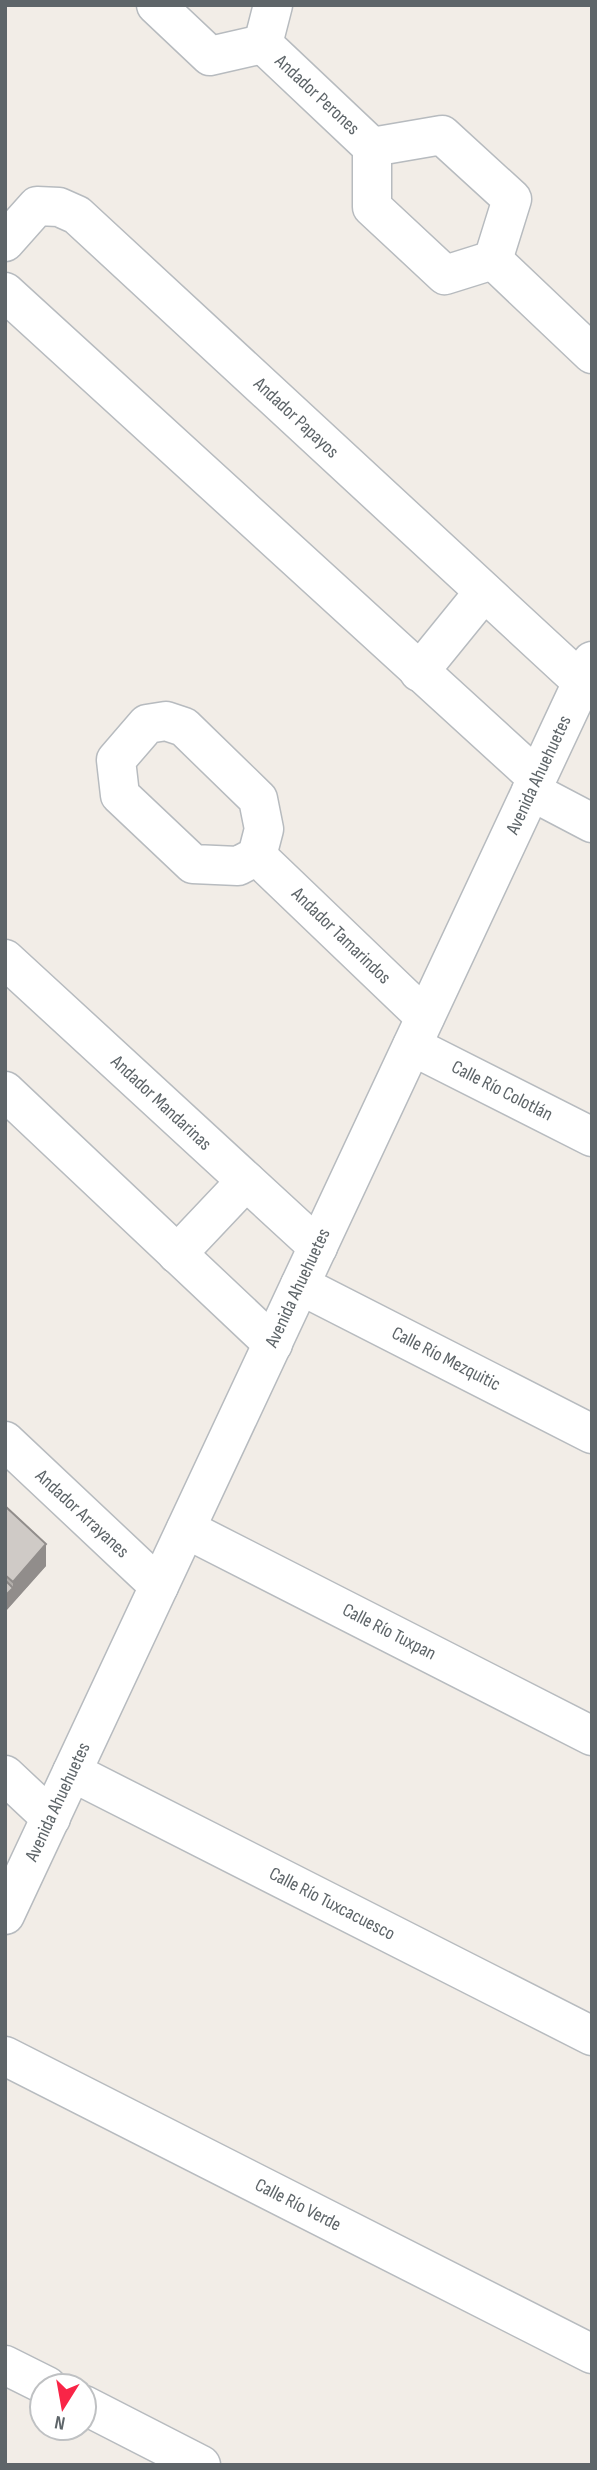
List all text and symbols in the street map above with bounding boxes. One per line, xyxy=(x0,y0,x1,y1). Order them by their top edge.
street label: Andador Perones xyxy=(269,49,364,140)
street label: Andador Papayos xyxy=(248,372,344,463)
street label: Avenida Ahuehuetes xyxy=(501,712,577,839)
street label: Andador Tamarindos xyxy=(286,882,396,989)
street label: Andador Mandarinas xyxy=(105,1050,216,1156)
street label: Calle Río Colotlán xyxy=(448,1056,556,1126)
street label: Avenida Ahuehuetes xyxy=(260,1225,336,1352)
street label: Calle Río Mezquitic xyxy=(388,1322,504,1396)
street label: Andador Arrayanes xyxy=(30,1464,134,1563)
street label: Calle Río Tuxpan xyxy=(338,1599,440,1665)
street label: Avenida Ahuehuetes xyxy=(20,1739,96,1866)
street label: Calle Río Tuxcacuesco xyxy=(265,1862,399,1946)
street label: Calle Río Verde xyxy=(251,2174,345,2236)
north arrow xyxy=(28,2372,98,2442)
text: N xyxy=(53,2410,67,2434)

